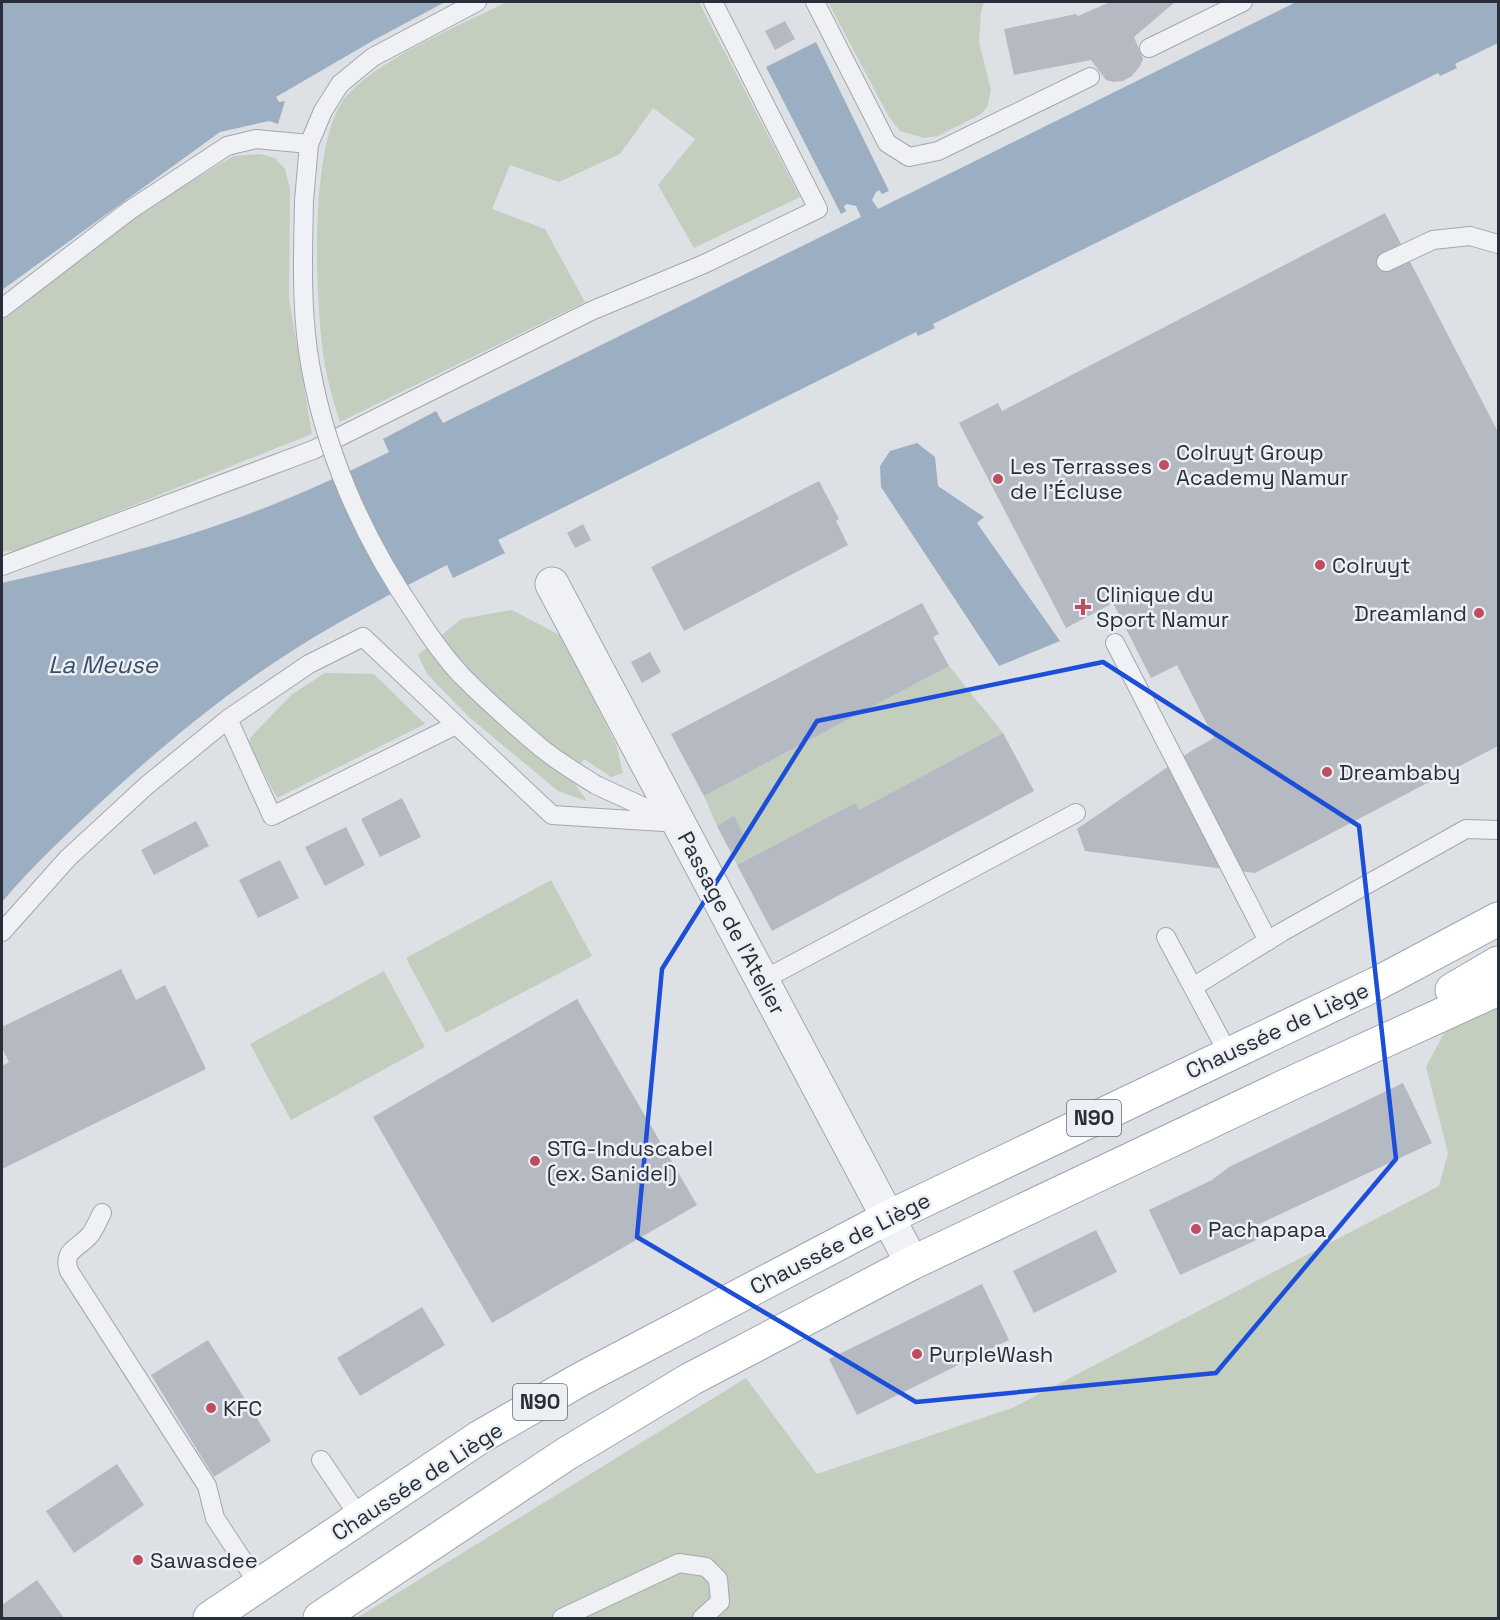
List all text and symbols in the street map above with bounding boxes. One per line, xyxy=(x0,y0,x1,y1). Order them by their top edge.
place label: Colruyt Group Academy Namur xyxy=(1176,438,1348,491)
place label: Les Terrasses de l'Écluse xyxy=(1010,452,1152,505)
marker: Colruyt Group Academy Namur xyxy=(1157,458,1171,472)
marker: Les Terrasses de l'Écluse xyxy=(991,472,1005,486)
place label: Colruyt xyxy=(1332,551,1410,579)
marker: Colruyt xyxy=(1313,558,1327,572)
place label: Clinique du Sport Namur xyxy=(1096,580,1229,633)
marker: Clinique du Sport Namur xyxy=(1074,598,1092,616)
place label: Dreamland xyxy=(1354,599,1467,627)
marker: Dreamland xyxy=(1472,606,1486,620)
water label: La Meuse xyxy=(48,649,159,680)
place label: Dreambaby xyxy=(1339,758,1461,786)
marker: Dreambaby xyxy=(1320,765,1334,779)
street label: Passage de l'Atelier xyxy=(672,826,792,1020)
street label: Chaussée de Liège xyxy=(1181,975,1373,1085)
road number: N90 xyxy=(1067,1100,1121,1136)
place label: STG-Induscabel (ex. Sanidel) xyxy=(547,1134,713,1187)
marker: STG-Induscabel (ex. Sanidel) xyxy=(528,1154,542,1168)
street label: Chaussée de Liège xyxy=(745,1185,935,1301)
place label: Pachapapa xyxy=(1208,1215,1327,1243)
marker: Pachapapa xyxy=(1189,1222,1203,1236)
place label: PurpleWash xyxy=(929,1340,1053,1368)
marker: PurpleWash xyxy=(910,1347,924,1361)
road number: N90 xyxy=(513,1384,567,1420)
place label: KFC xyxy=(223,1394,262,1422)
marker: KFC xyxy=(204,1401,218,1415)
street label: Chaussée de Liège xyxy=(326,1415,508,1547)
place label: Sawasdee xyxy=(150,1546,258,1574)
marker: Sawasdee xyxy=(131,1553,145,1567)

